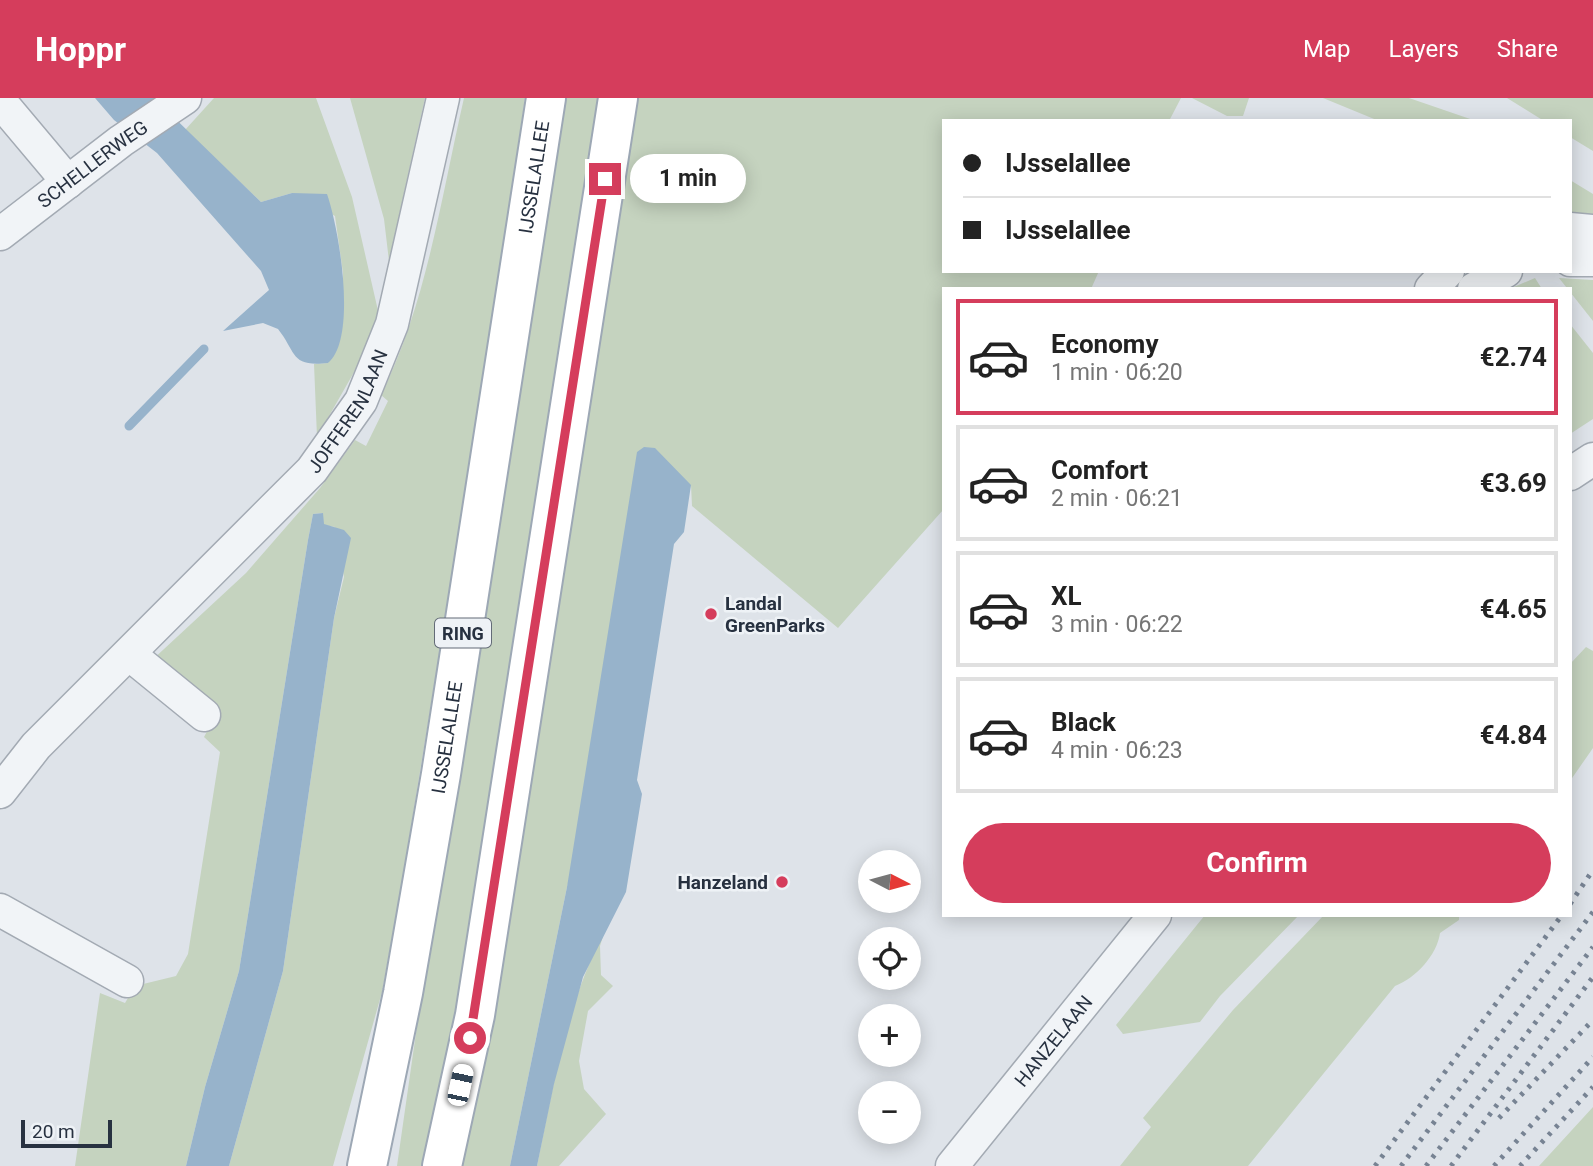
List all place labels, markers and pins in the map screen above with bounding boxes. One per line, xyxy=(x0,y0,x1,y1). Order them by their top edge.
place label: Landal GreenParks xyxy=(725,592,825,637)
marker: Landal GreenParks xyxy=(703,606,719,622)
place label: Hanzeland xyxy=(677,871,768,894)
marker: Hanzeland xyxy=(774,874,790,890)

